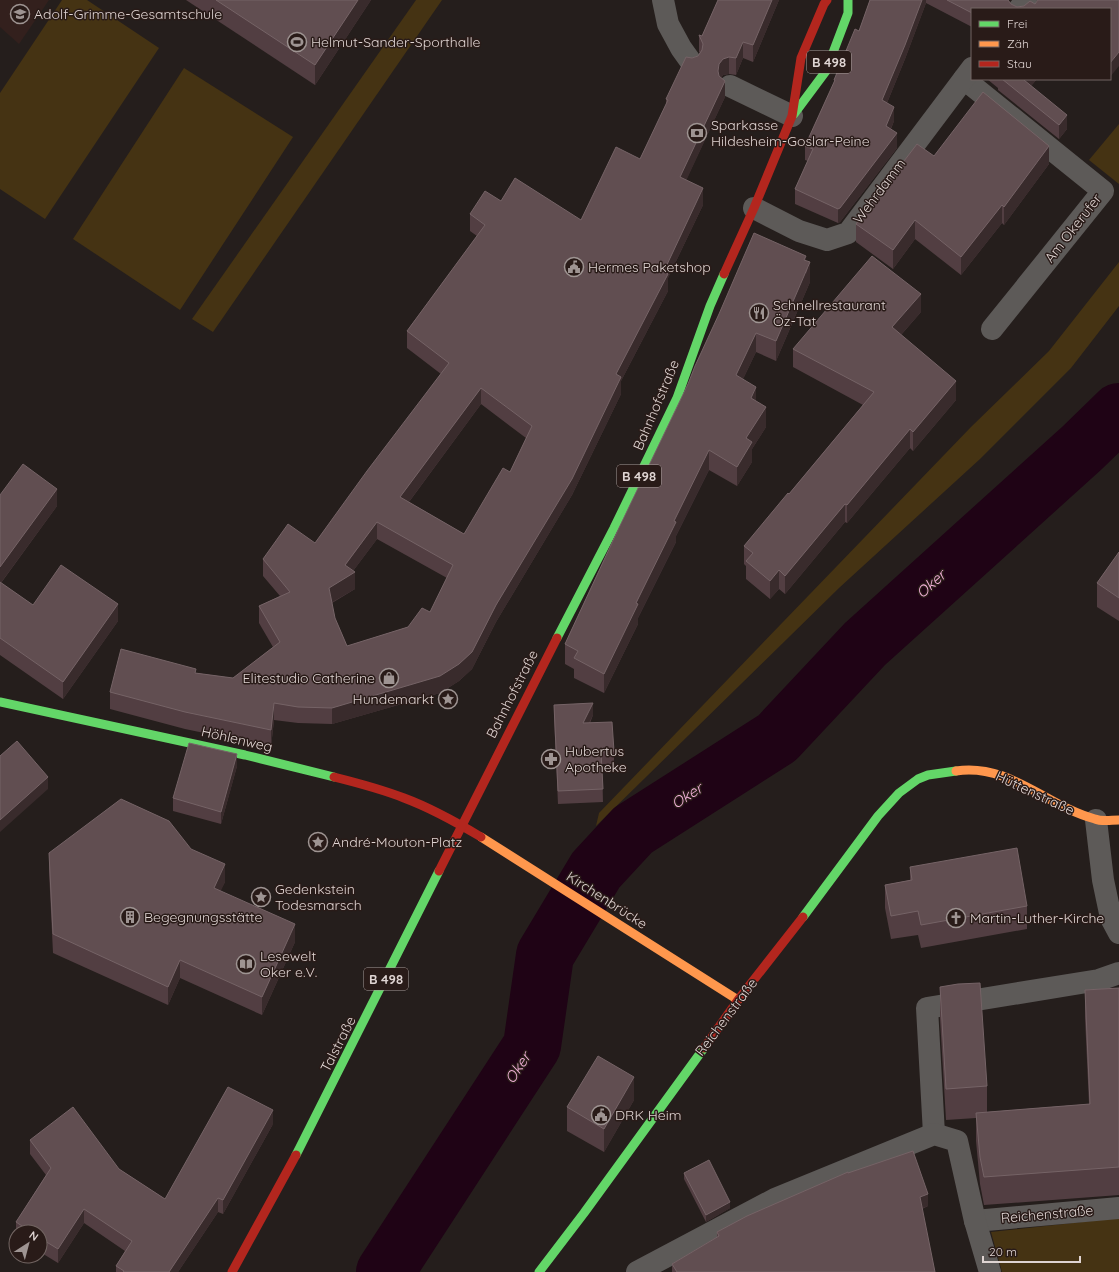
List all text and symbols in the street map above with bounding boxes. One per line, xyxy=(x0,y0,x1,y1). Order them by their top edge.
school or university icon: Adolf-Grimme-Gesamtschule xyxy=(9,3,31,25)
place label: Adolf-Grimme-Gesamtschule xyxy=(34,5,222,23)
legend xyxy=(971,8,1111,80)
text: Frei xyxy=(1007,16,1027,31)
sports icon: Helmut-Sander-Sporthalle xyxy=(286,31,308,53)
place label: Helmut-Sander-Sporthalle xyxy=(311,33,481,51)
text: Zäh xyxy=(1007,36,1029,51)
road number: B 498 xyxy=(807,51,851,73)
text: Stau xyxy=(1007,56,1032,71)
place label: Sparkasse Hildesheim-Goslar-Peine xyxy=(711,116,870,150)
bank icon: Sparkasse Hildesheim-Goslar-Peine xyxy=(686,122,708,144)
street label: Wehrdamm xyxy=(849,155,909,227)
street label: Am Okerufer xyxy=(1040,189,1106,266)
public building icon: Hermes Paketshop xyxy=(563,256,585,278)
place label: Hermes Paketshop xyxy=(588,258,711,276)
place label: Schnellrestaurant Öz-Tat xyxy=(773,296,886,330)
restaurant icon: Schnellrestaurant Öz-Tat xyxy=(748,302,770,324)
street label: Bahnhofstraße xyxy=(629,357,683,453)
road number: B 498 xyxy=(617,465,661,487)
water label: Oker xyxy=(912,564,951,602)
street label: Bahnhofstraße xyxy=(482,647,542,741)
shop icon: Elitestudio Catherine xyxy=(378,667,400,689)
place label: Elitestudio Catherine xyxy=(243,669,375,687)
place icon: Hundemarkt xyxy=(437,688,459,710)
place label: Hundemarkt xyxy=(353,690,434,708)
street label: Höhlenweg xyxy=(200,722,274,756)
place label: Hubertus Apotheke xyxy=(565,742,627,776)
pharmacy icon: Hubertus Apotheke xyxy=(540,748,562,770)
street label: Hüttenstraße xyxy=(993,767,1077,819)
water label: Oker xyxy=(668,777,708,813)
place icon: André-Mouton-Platz xyxy=(307,831,329,853)
place label: André-Mouton-Platz xyxy=(332,833,463,851)
street label: Kirchenbrücke xyxy=(563,867,651,933)
place label: Gedenkstein Todesmarsch xyxy=(275,880,362,914)
place icon: Gedenkstein Todesmarsch xyxy=(250,886,272,908)
building icon: Begegnungsstätte xyxy=(119,906,141,928)
church icon: Martin-Luther-Kirche xyxy=(945,907,967,929)
place label: Begegnungsstätte xyxy=(144,908,263,926)
place label: Martin-Luther-Kirche xyxy=(970,909,1104,927)
place label: Lesewelt Oker e.V. xyxy=(260,947,317,981)
library icon: Lesewelt Oker e.V. xyxy=(235,953,257,975)
road number: B 498 xyxy=(364,968,408,990)
street label: Reichenstraße xyxy=(691,974,761,1059)
street label: Talstraße xyxy=(316,1013,360,1075)
water label: Oker xyxy=(501,1047,536,1087)
public building icon: DRK Heim xyxy=(590,1104,612,1126)
place label: DRK Heim xyxy=(615,1106,681,1124)
street label: Reichenstraße xyxy=(1000,1201,1094,1227)
north arrow xyxy=(8,1224,48,1264)
text: N xyxy=(26,1228,41,1244)
scale bar xyxy=(983,1238,1080,1264)
text: 20 m xyxy=(989,1244,1017,1259)

